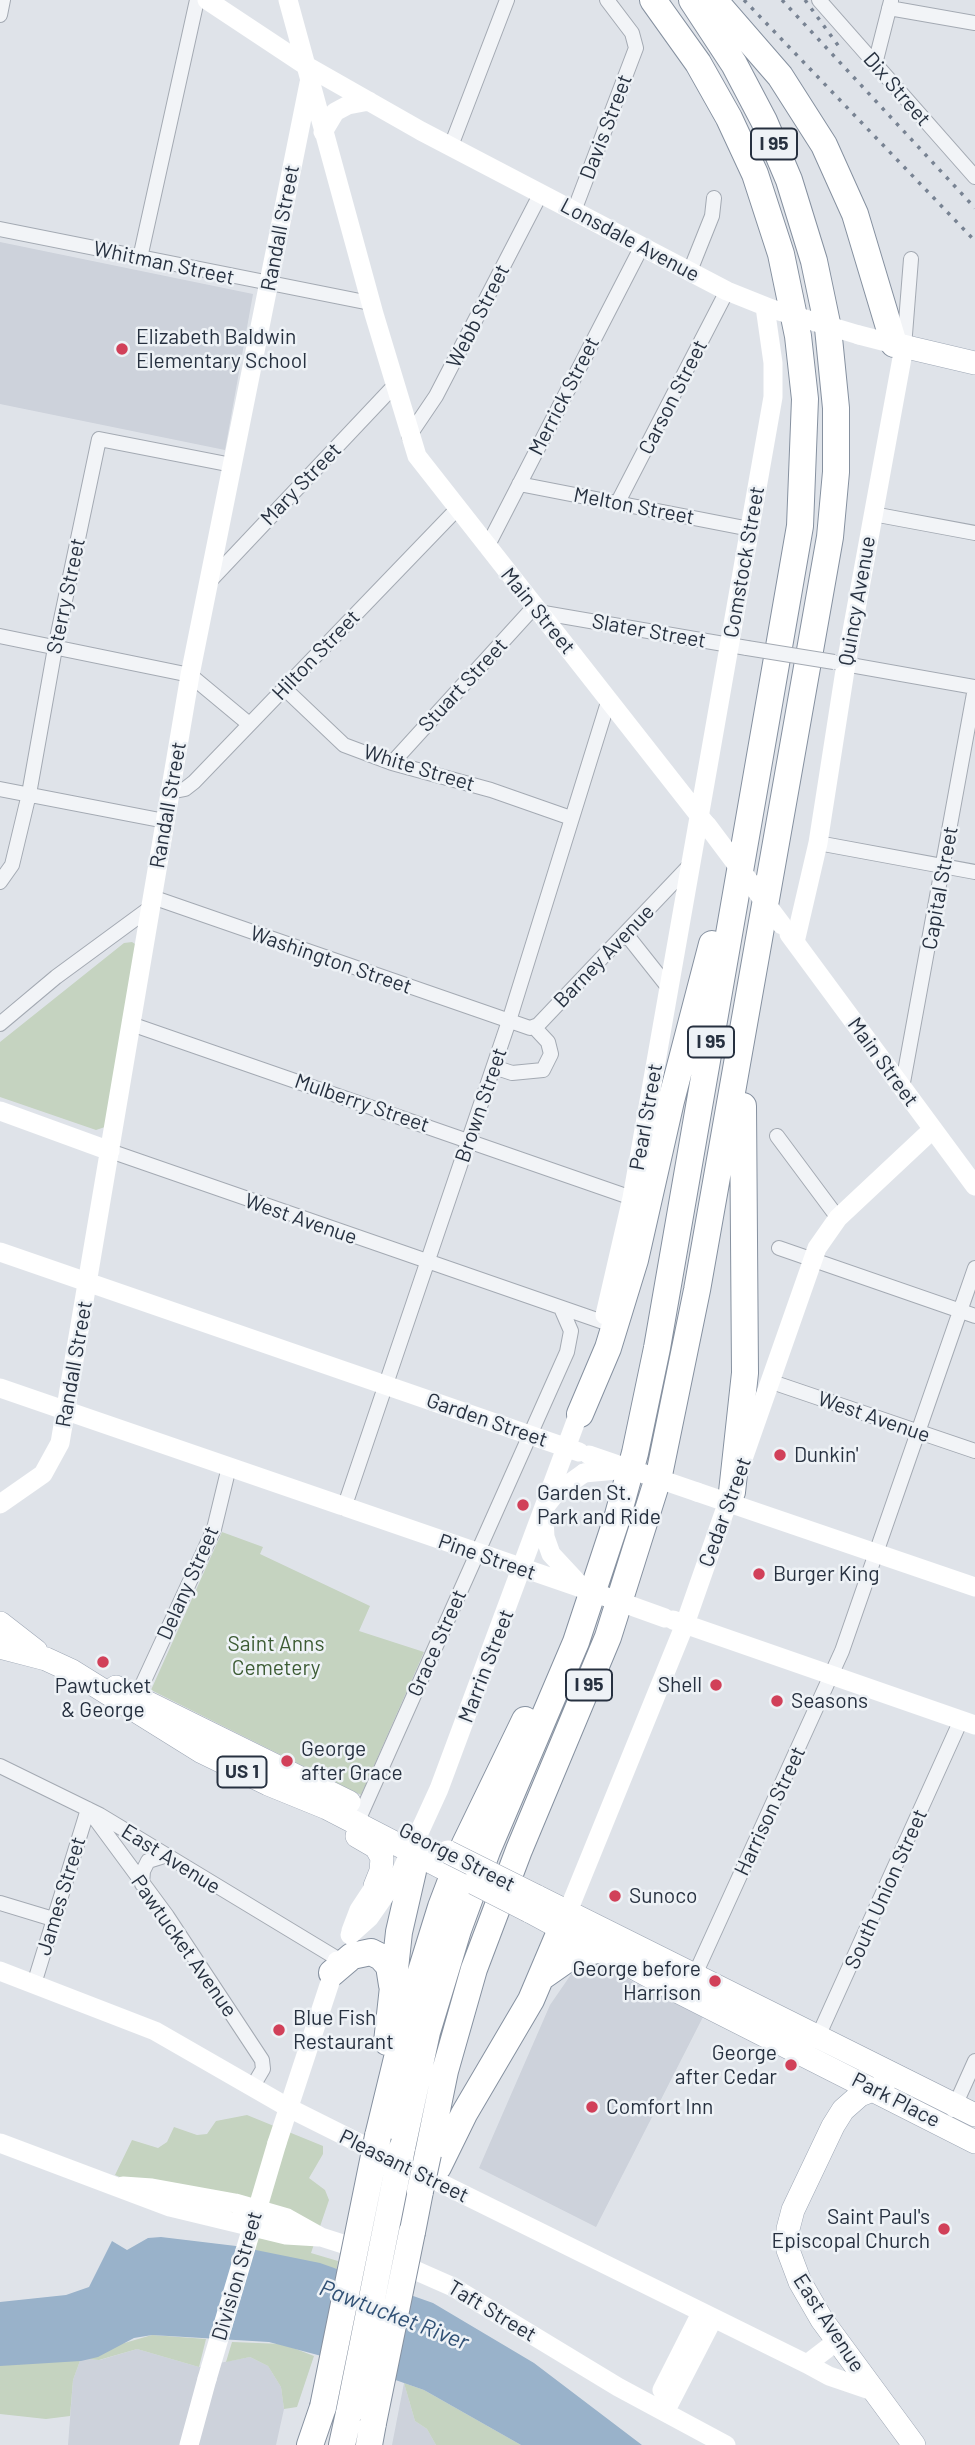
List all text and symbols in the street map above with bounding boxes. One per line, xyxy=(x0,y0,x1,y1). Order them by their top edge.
street label: Dix Street xyxy=(858,47,936,131)
street label: Davis Street xyxy=(574,71,638,183)
road number: I 95 xyxy=(751,128,797,160)
street label: Randall Street xyxy=(255,163,305,293)
street label: Lonsdale Avenue xyxy=(556,193,704,287)
street label: Whitman Street xyxy=(91,236,237,290)
street label: Webb Street xyxy=(441,260,515,372)
place label: Elizabeth Baldwin Elementary School xyxy=(136,324,307,374)
street label: Merrick Street xyxy=(523,332,605,460)
street label: Carson Street xyxy=(633,335,713,459)
marker: Elizabeth Baldwin Elementary School xyxy=(114,341,130,357)
street label: Mary Street xyxy=(255,437,347,531)
street label: Melton Street xyxy=(571,482,697,530)
street label: Comstock Street xyxy=(718,484,770,640)
street label: Quincy Avenue xyxy=(833,534,881,668)
street label: Sterry Street xyxy=(41,536,91,656)
street label: Main Street xyxy=(495,563,581,659)
street label: Hilton Street xyxy=(267,605,365,705)
street label: Slater Street xyxy=(590,609,708,653)
street label: Stuart Street xyxy=(413,633,513,737)
street label: White Street xyxy=(360,739,478,797)
street label: Randall Street xyxy=(144,740,192,870)
street label: Capital Street xyxy=(917,824,963,952)
street label: Barney Avenue xyxy=(548,899,660,1013)
street label: Washington Street xyxy=(247,921,415,999)
street label: Main Street xyxy=(842,1013,924,1111)
road number: I 95 xyxy=(688,1026,734,1058)
street label: Brown Street xyxy=(450,1044,512,1166)
street label: Pearl Street xyxy=(624,1062,668,1172)
street label: Mulberry Street xyxy=(291,1068,433,1138)
street label: West Avenue xyxy=(242,1188,360,1250)
street label: Randall Street xyxy=(50,1299,98,1429)
street label: West Avenue xyxy=(815,1386,933,1448)
street label: Garden Street xyxy=(423,1387,551,1453)
place label: Dunkin' xyxy=(794,1442,859,1468)
marker: Dunkin' xyxy=(772,1447,788,1463)
street label: Cedar Street xyxy=(693,1454,757,1570)
place label: Garden St. Park and Ride xyxy=(537,1480,661,1530)
marker: Garden St. Park and Ride xyxy=(515,1497,531,1513)
street label: Delany Street xyxy=(152,1522,224,1644)
street label: Pine Street xyxy=(435,1529,539,1585)
place label: Burger King xyxy=(773,1561,880,1587)
marker: Burger King xyxy=(751,1566,767,1582)
street label: Grace Street xyxy=(402,1585,472,1701)
street label: Marrin Street xyxy=(453,1606,519,1726)
park label: Saint Anns Cemetery xyxy=(228,1631,324,1681)
marker: Pawtucket & George xyxy=(95,1654,111,1670)
road number: I 95 xyxy=(566,1670,612,1700)
place label: Shell xyxy=(658,1672,702,1698)
place label: Pawtucket & George xyxy=(55,1673,151,1723)
marker: Shell xyxy=(708,1677,724,1693)
place label: Seasons xyxy=(791,1688,868,1714)
marker: Seasons xyxy=(769,1693,785,1709)
place label: George after Grace xyxy=(301,1736,403,1786)
street label: Harrison Street xyxy=(729,1742,811,1880)
marker: George after Grace xyxy=(279,1753,295,1769)
road number: US 1 xyxy=(218,1756,266,1788)
street label: South Union Street xyxy=(839,1805,933,1973)
street label: George Street xyxy=(395,1817,519,1897)
street label: East Avenue xyxy=(117,1819,225,1899)
street label: James Street xyxy=(31,1834,91,1958)
street label: Pawtucket Avenue xyxy=(126,1870,242,2022)
place label: Sunoco xyxy=(629,1883,697,1909)
marker: Sunoco xyxy=(607,1888,623,1904)
place label: George before Harrison xyxy=(572,1956,701,2006)
marker: George before Harrison xyxy=(707,1973,723,1989)
place label: Blue Fish Restaurant xyxy=(293,2005,394,2055)
marker: Blue Fish Restaurant xyxy=(271,2022,287,2038)
place label: George after Cedar xyxy=(675,2040,777,2090)
marker: George after Cedar xyxy=(783,2057,799,2073)
street label: Park Place xyxy=(848,2067,944,2133)
place label: Comfort Inn xyxy=(606,2094,713,2120)
marker: Comfort Inn xyxy=(584,2099,600,2115)
street label: Pleasant Street xyxy=(335,2124,473,2208)
place label: Saint Paul's Episcopal Church xyxy=(771,2204,930,2254)
street label: Division Street xyxy=(207,2208,267,2344)
marker: Saint Paul's Episcopal Church xyxy=(936,2221,952,2237)
street label: East Avenue xyxy=(788,2269,870,2377)
water label: Pawtucket River xyxy=(316,2274,472,2356)
street label: Taft Street xyxy=(443,2275,541,2347)

